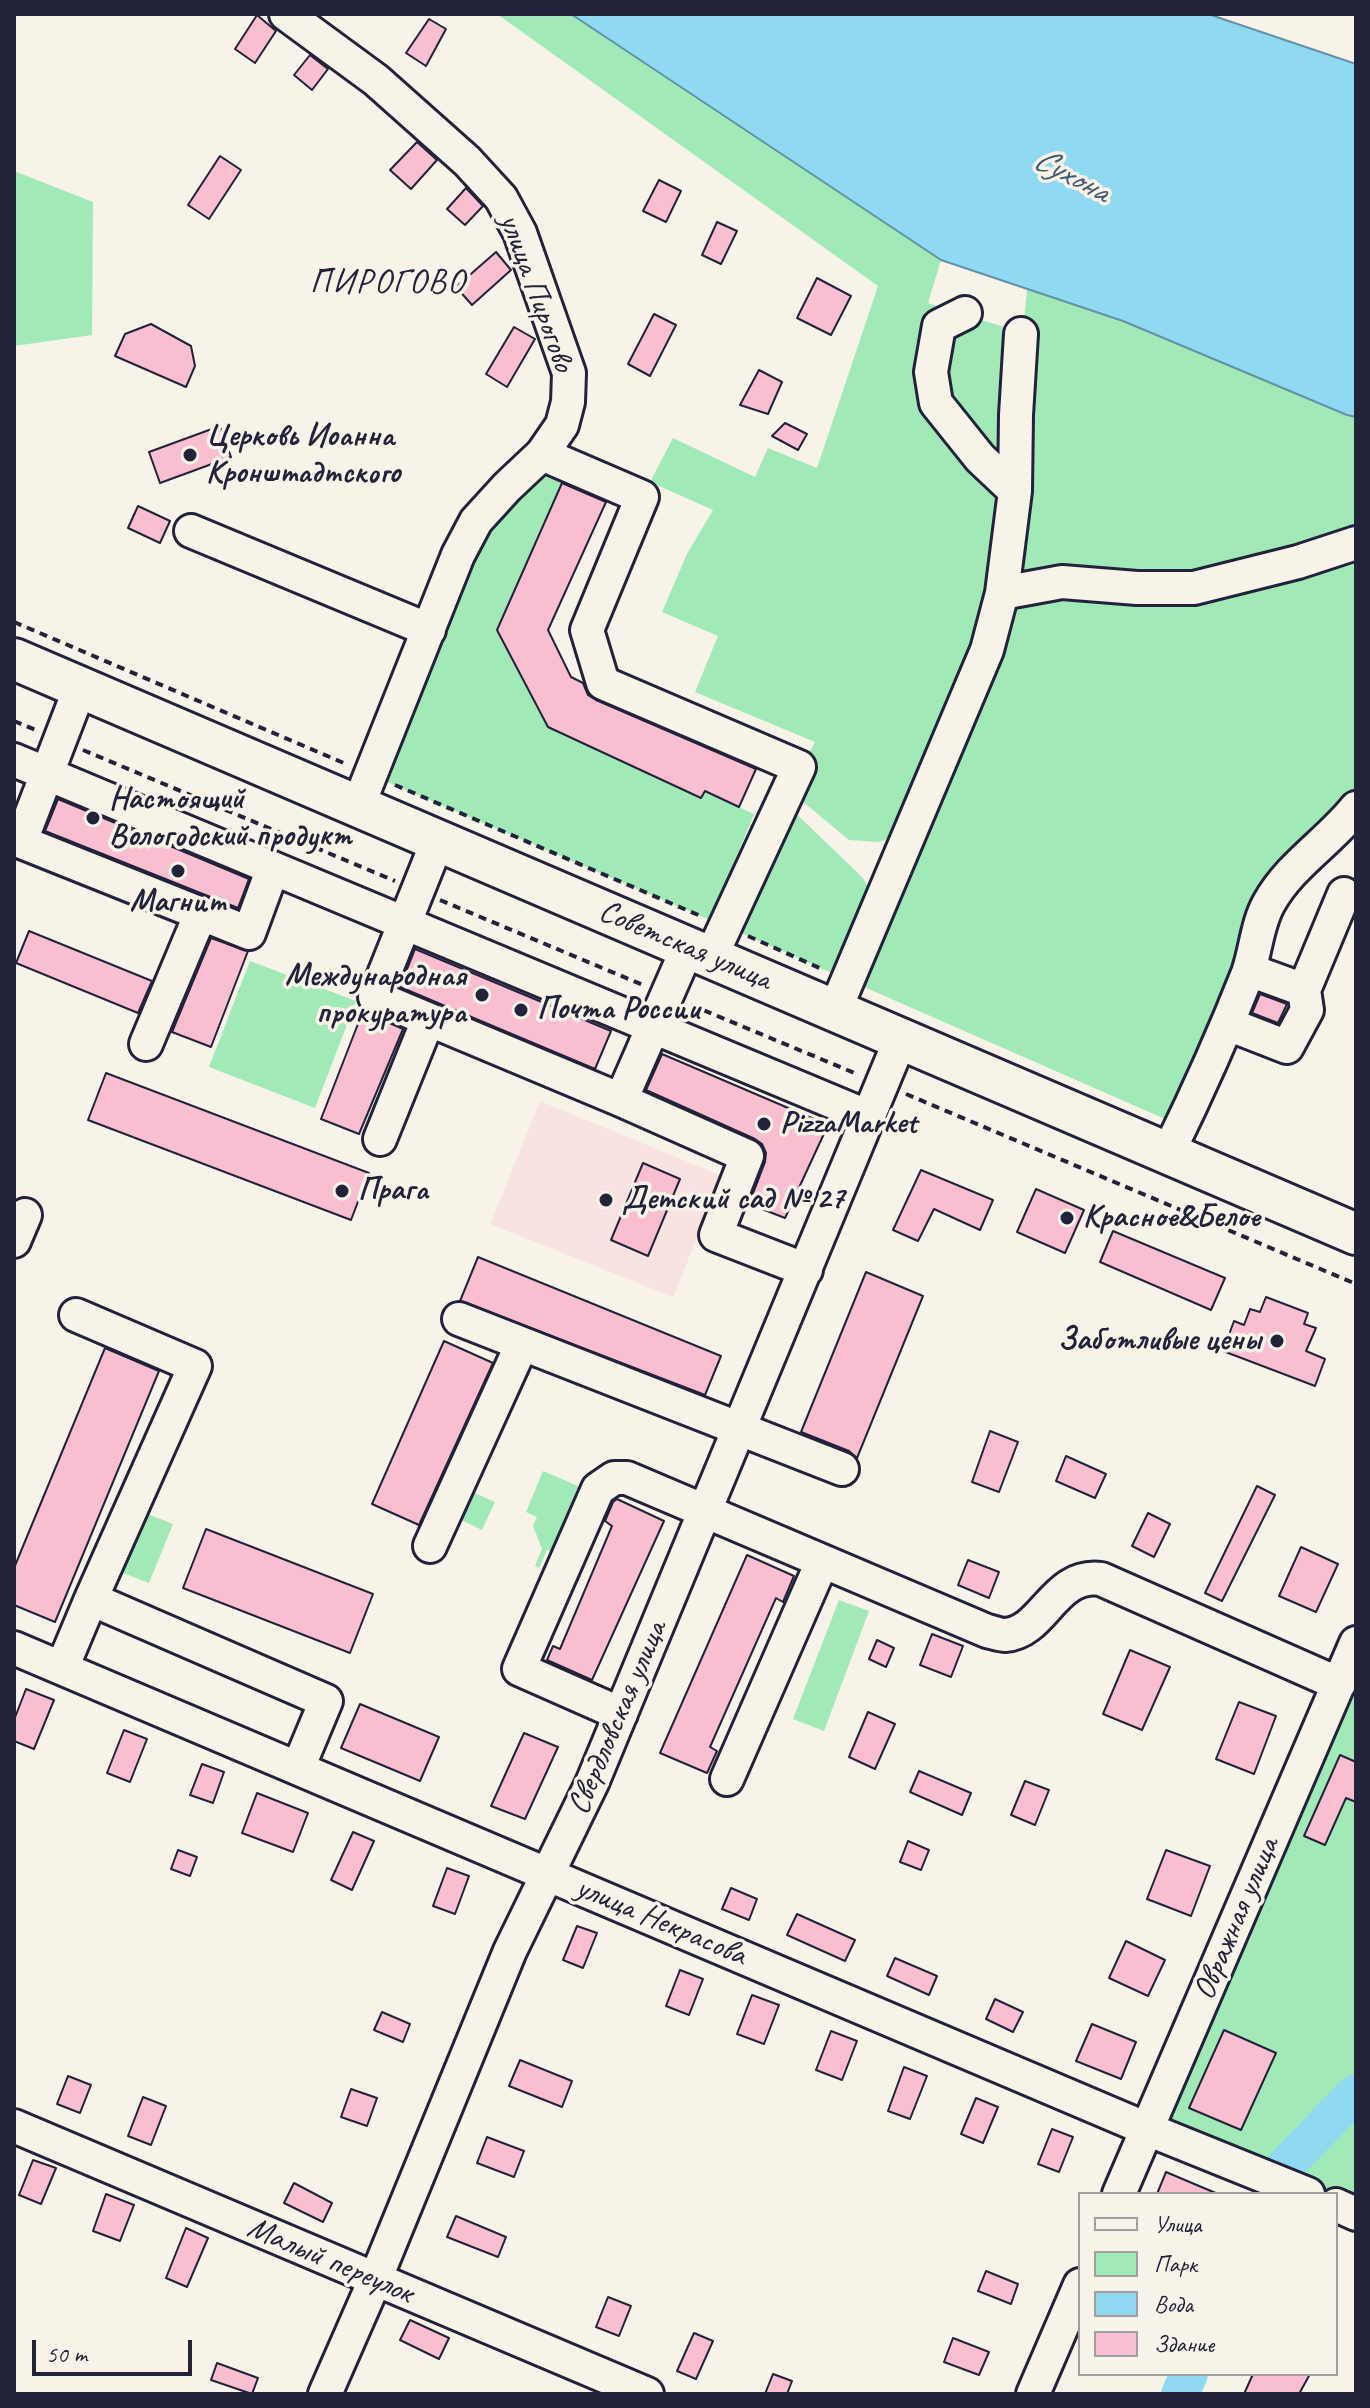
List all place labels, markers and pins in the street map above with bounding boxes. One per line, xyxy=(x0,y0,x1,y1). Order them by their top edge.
place label: Церковь Иоанна Кронштадтского xyxy=(206,418,400,493)
marker: Церковь Иоанна Кронштадтского xyxy=(181,446,199,464)
place label: Настоящий Вологодский продукт xyxy=(109,781,352,856)
marker: Настоящий Вологодский продукт xyxy=(84,809,102,827)
marker: Магнит xyxy=(169,862,187,880)
place label: Магнит xyxy=(130,884,226,922)
place label: Международная прокуратура xyxy=(285,958,466,1033)
marker: Международная прокуратура xyxy=(473,986,491,1004)
place label: Почта России xyxy=(537,991,700,1029)
marker: Почта России xyxy=(512,1001,530,1019)
place label: PizzaMarket xyxy=(780,1105,917,1143)
marker: PizzaMarket xyxy=(755,1115,773,1133)
place label: Прага xyxy=(358,1172,428,1210)
place label: Детский сад № 27 xyxy=(622,1181,844,1219)
marker: Прага xyxy=(333,1182,351,1200)
marker: Детский сад № 27 xyxy=(597,1191,615,1209)
place label: Красное&Белое xyxy=(1083,1199,1260,1237)
marker: Красное&Белое xyxy=(1058,1209,1076,1227)
place label: Заботливые цены xyxy=(1058,1322,1261,1360)
marker: Заботливые цены xyxy=(1268,1332,1286,1350)

